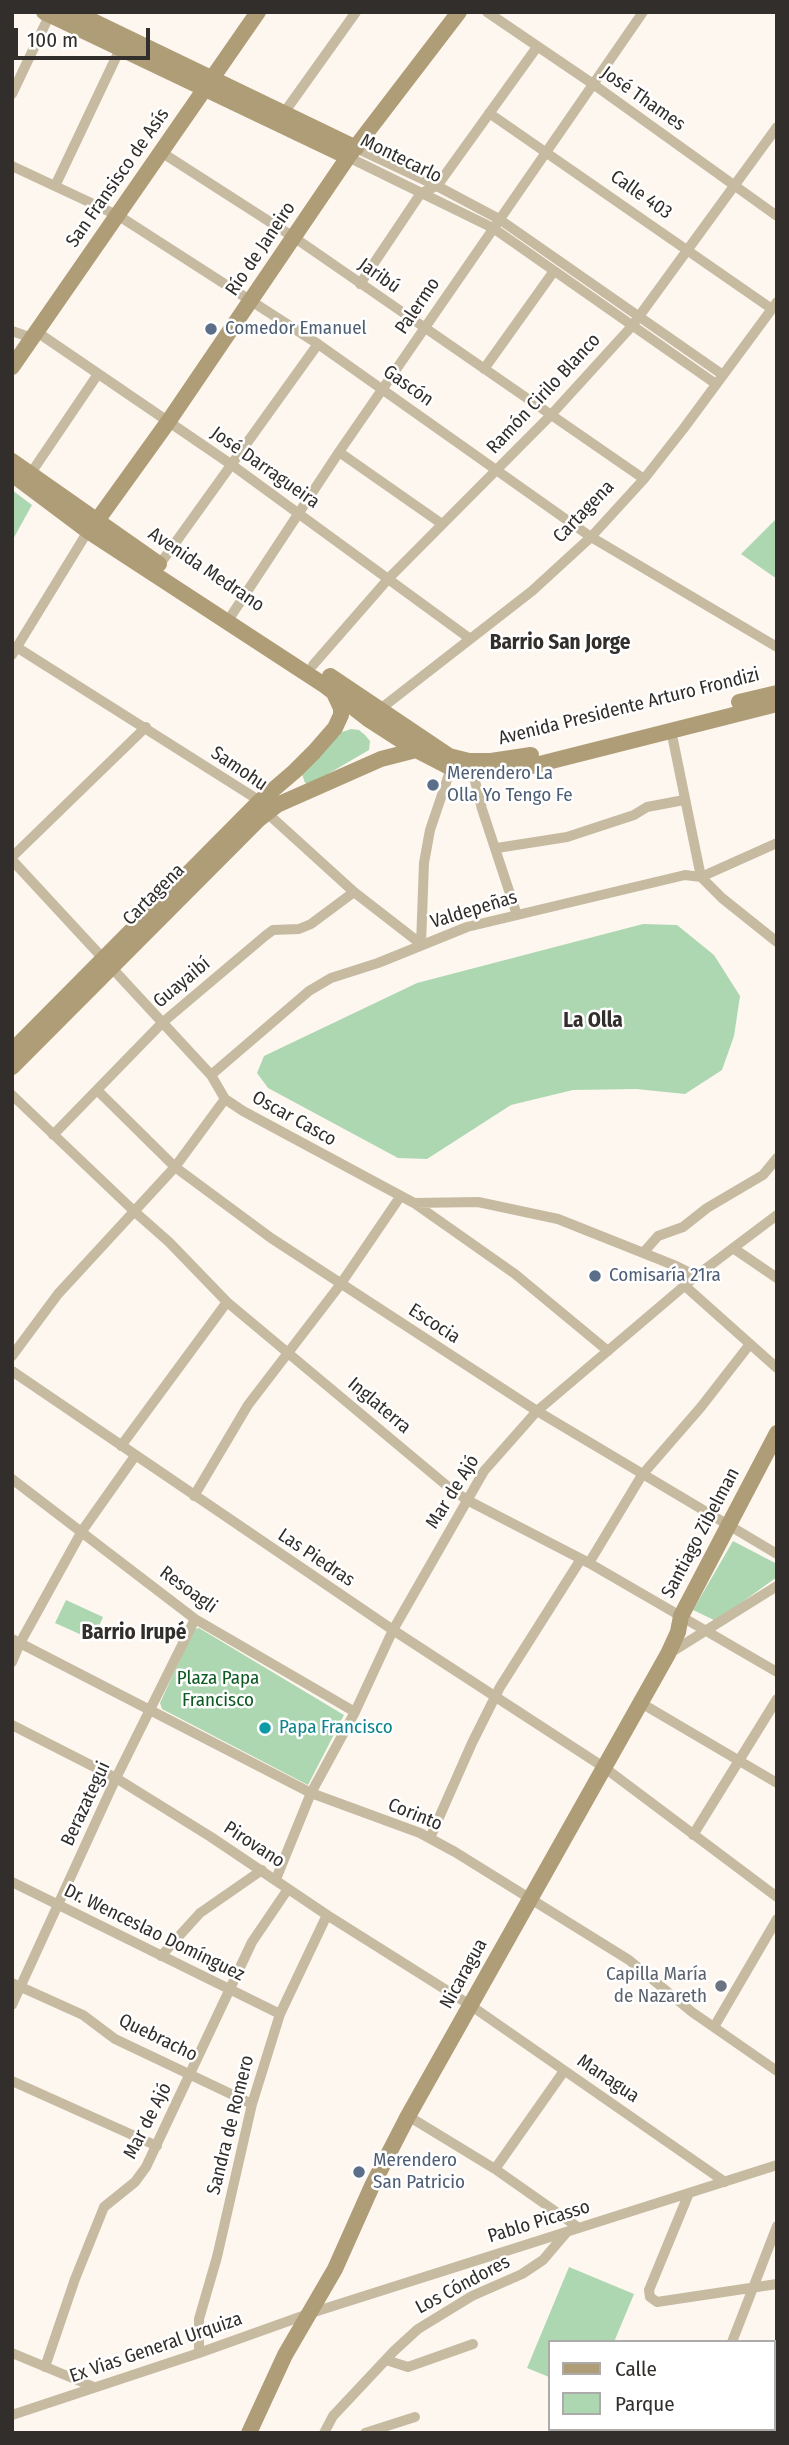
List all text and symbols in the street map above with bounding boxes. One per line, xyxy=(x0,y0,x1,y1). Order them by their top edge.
scale bar xyxy=(18,14,154,58)
text: 100 m xyxy=(27,27,78,53)
street label: José Thames xyxy=(597,62,689,136)
street label: San Fransisco de Asís xyxy=(61,104,175,252)
street label: Montecarlo xyxy=(357,130,445,188)
street label: Calle 403 xyxy=(606,166,676,224)
street label: Río de Janeiro xyxy=(221,198,301,300)
street label: Jaribú xyxy=(354,253,404,299)
street label: Palermo xyxy=(391,273,445,339)
place label: Comedor Emanuel xyxy=(225,318,367,340)
marker: Comedor Emanuel xyxy=(203,321,219,337)
street label: Ramón Cirilo Blanco xyxy=(482,329,606,459)
street label: Gascón xyxy=(379,361,437,411)
street label: José Darragueira xyxy=(206,422,324,514)
street label: Cartagena xyxy=(549,476,619,548)
street label: Avenida Medrano xyxy=(144,523,268,617)
district label: Barrio San Jorge xyxy=(490,630,630,656)
street label: Avenida Presidente Arturo Frondizi xyxy=(496,663,762,751)
street label: Samohu xyxy=(206,742,272,796)
place label: Merendero La Olla Yo Tengo Fe xyxy=(447,763,573,807)
marker: Merendero La Olla Yo Tengo Fe xyxy=(425,777,441,793)
street label: Cartagena xyxy=(118,859,190,931)
street label: Valdepeñas xyxy=(428,886,520,934)
street label: Guayaibí xyxy=(149,953,215,1013)
district label: La Olla xyxy=(563,1008,623,1034)
street label: Oscar Casco xyxy=(248,1087,340,1151)
place label: Comisaría 21ra xyxy=(609,1265,721,1287)
marker: Comisaría 21ra xyxy=(587,1268,603,1284)
street label: Escocia xyxy=(404,1299,464,1349)
street label: Inglaterra xyxy=(343,1373,415,1439)
street label: Mar de Ajó xyxy=(421,1451,485,1533)
street label: Santiago Zibelman xyxy=(657,1464,745,1602)
street label: Las Piedras xyxy=(273,1524,359,1592)
street label: Resoagli xyxy=(155,1562,221,1618)
district label: Barrio Irupé xyxy=(82,1620,186,1646)
park label: Plaza Papa Francisco xyxy=(177,1668,259,1712)
place label: Papa Francisco xyxy=(279,1717,393,1739)
marker: Papa Francisco xyxy=(257,1720,273,1736)
street label: Berazategui xyxy=(57,1758,115,1850)
street label: Corinto xyxy=(384,1794,446,1836)
street label: Pirovano xyxy=(219,1817,289,1873)
street label: Dr. Wenceslao Domínguez xyxy=(60,1879,248,1987)
street label: Nicaragua xyxy=(435,1935,493,2013)
place label: Capilla María de Nazareth xyxy=(606,1964,707,2008)
marker: Capilla María de Nazareth xyxy=(713,1978,729,1994)
street label: Quebracho xyxy=(115,2009,201,2067)
street label: Managua xyxy=(573,2050,643,2108)
street label: Sandra de Romero xyxy=(203,2053,259,2197)
street label: Mar de Ajó xyxy=(119,2079,177,2163)
place label: Merendero San Patricio xyxy=(373,2150,465,2194)
marker: Merendero San Patricio xyxy=(351,2164,367,2180)
street label: Pablo Picasso xyxy=(485,2196,593,2248)
street label: Los Cóndores xyxy=(412,2251,514,2319)
street label: Ex Vias General Urquiza xyxy=(67,2308,245,2388)
legend xyxy=(548,2340,775,2431)
text: Calle xyxy=(615,2356,657,2382)
text: Parque xyxy=(615,2391,675,2417)

